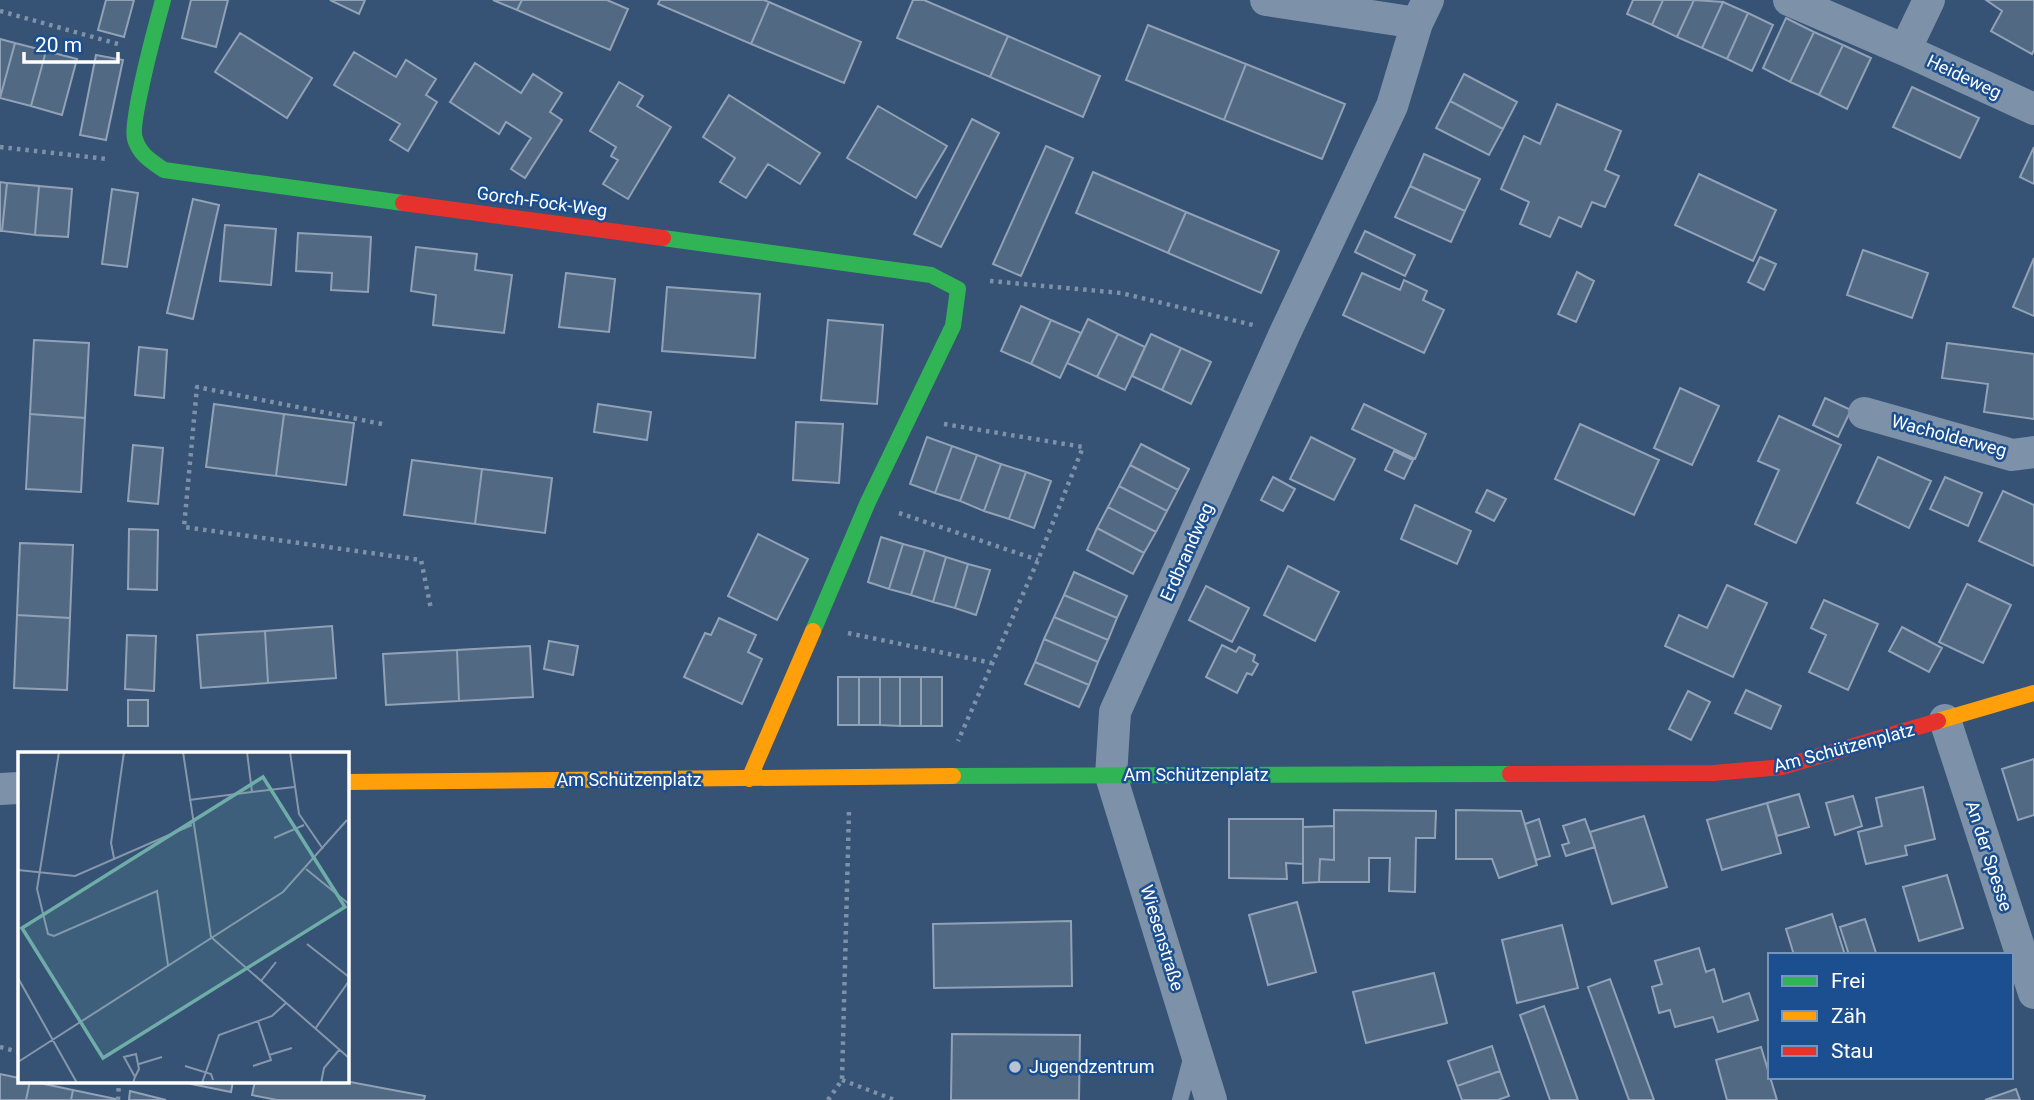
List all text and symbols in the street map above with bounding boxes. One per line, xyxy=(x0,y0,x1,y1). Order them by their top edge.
scale bar xyxy=(24,21,119,65)
text: 20 m xyxy=(35,33,82,57)
street label: Heideweg xyxy=(1924,50,2005,103)
street label: Gorch-Fock-Weg xyxy=(475,182,609,221)
street label: Wacholderweg xyxy=(1889,410,2009,461)
street label: Erdbrandweg xyxy=(1156,499,1218,604)
street label: Am Schützenplatz xyxy=(1771,719,1917,776)
inset map xyxy=(18,752,348,1082)
street label: Am Schützenplatz xyxy=(1123,764,1269,785)
street label: Am Schützenplatz xyxy=(556,769,702,790)
street label: An der Spesse xyxy=(1962,798,2017,914)
street label: Wiesenstraße xyxy=(1136,882,1189,993)
legend xyxy=(1768,953,2013,1079)
text: Frei xyxy=(1831,969,1866,993)
text: Zäh xyxy=(1831,1004,1867,1028)
text: Stau xyxy=(1831,1039,1873,1063)
place label: Jugendzentrum xyxy=(1029,1056,1155,1077)
marker: Jugendzentrum xyxy=(1007,1059,1023,1075)

